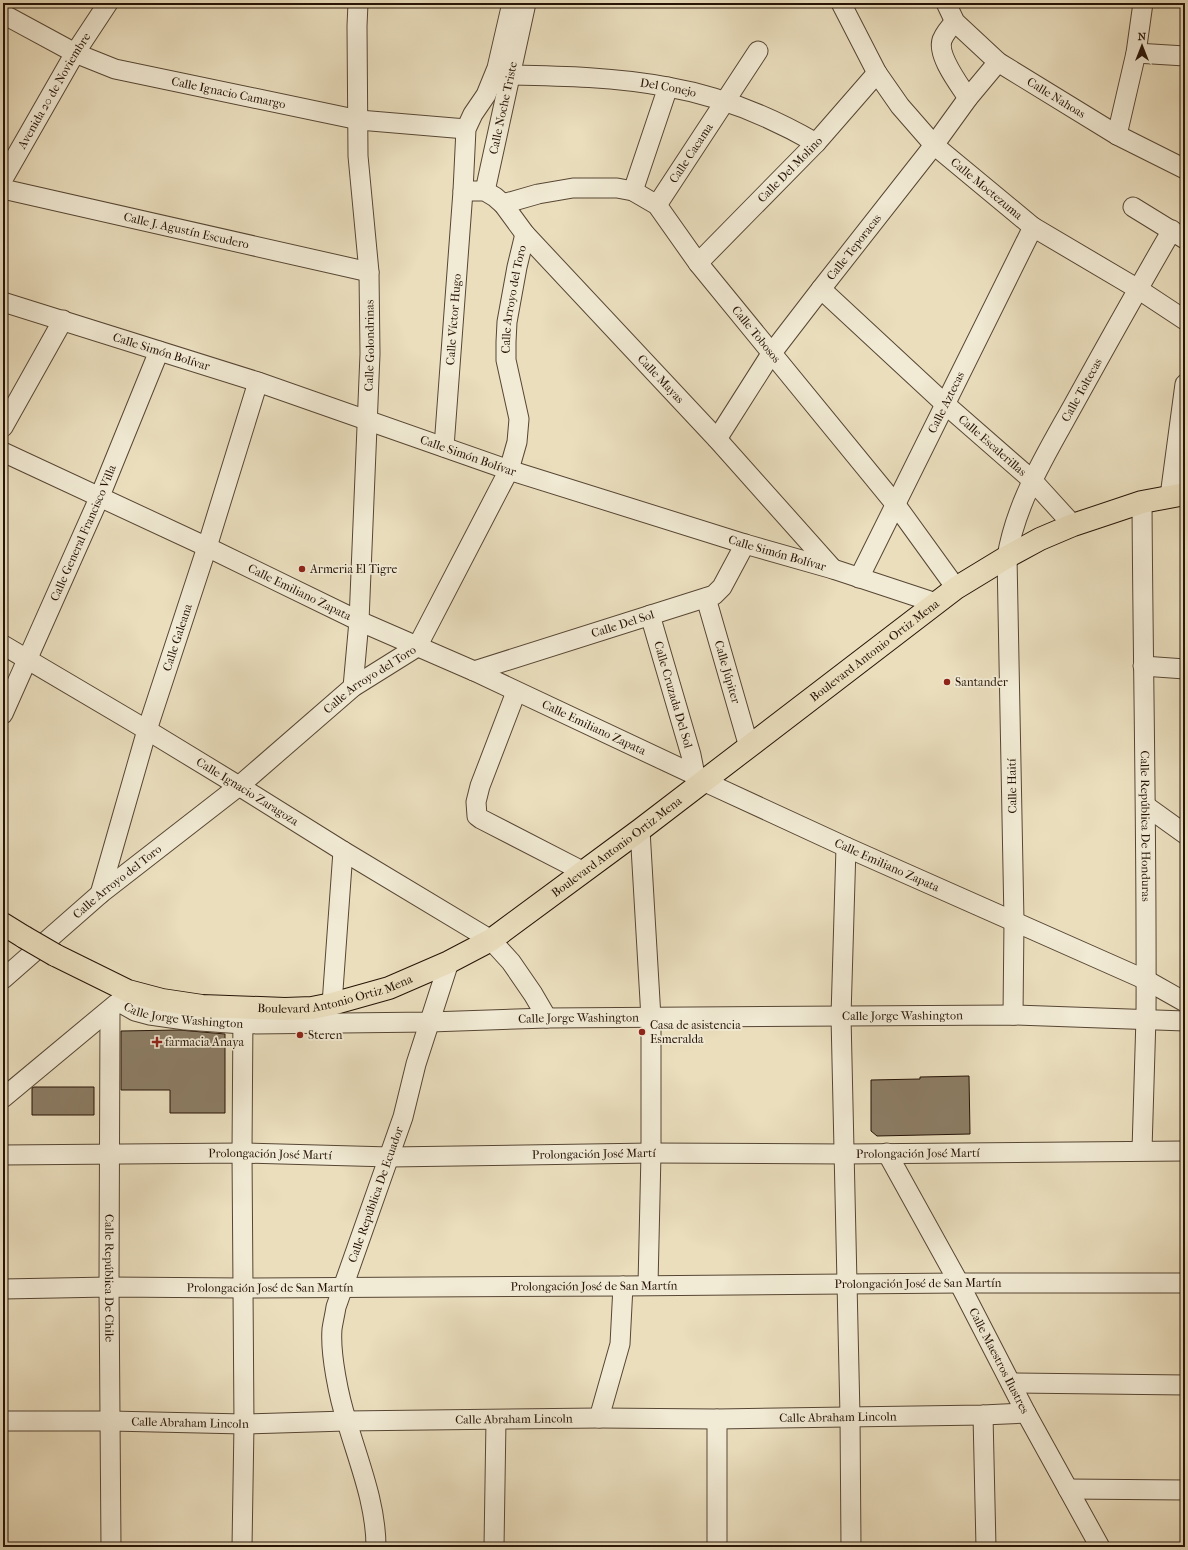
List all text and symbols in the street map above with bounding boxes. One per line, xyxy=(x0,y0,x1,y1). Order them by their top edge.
north arrow xyxy=(1122,26,1162,66)
street label: Avenida 20 de Noviembre xyxy=(14,30,94,152)
text: N xyxy=(1138,30,1147,43)
street label: Calle Noche Triste xyxy=(486,60,520,156)
street label: Calle Ignacio Camargo xyxy=(170,74,287,112)
street label: Calle Nahoas xyxy=(1024,74,1088,121)
street label: Del Conejo xyxy=(639,76,698,100)
street label: Calle Cacama xyxy=(666,120,716,186)
street label: Calle Del Molino xyxy=(755,134,825,205)
street label: Calle Moctezuma xyxy=(948,155,1026,223)
street label: Calle J. Agustín Escudero xyxy=(122,210,250,252)
street label: Calle Teporacas xyxy=(824,211,885,283)
street label: Calle Arroyo del Toro xyxy=(499,244,529,353)
street label: Calle Víctor Hugo xyxy=(443,273,464,366)
street label: Calle Golondrinas xyxy=(361,299,377,392)
street label: Calle Tobosos xyxy=(729,303,784,366)
street label: Calle Simón Bolívar xyxy=(111,330,213,374)
street label: Calle Mayas xyxy=(635,352,687,406)
street label: Calle Toltecas xyxy=(1058,355,1105,424)
street label: Calle Aztecas xyxy=(925,369,968,436)
street label: Calle Escalerillas xyxy=(955,412,1030,479)
street label: Calle Simón Bolívar xyxy=(418,432,519,479)
street label: Calle General Francisco Villa xyxy=(47,462,119,603)
street label: Calle Simón Bolívar xyxy=(727,532,829,574)
street label: Calle Emiliano Zapata xyxy=(246,561,354,623)
place label: Armeria El Tigre xyxy=(309,562,398,576)
marker: Armeria El Tigre xyxy=(297,564,307,574)
street label: Boulevard Antonio Ortiz Mena xyxy=(807,596,942,704)
street label: Calle Galeana xyxy=(160,602,195,673)
street label: Calle Del Sol xyxy=(590,607,657,640)
street label: Calle Júpiter xyxy=(712,639,743,706)
street label: Calle Cruzada Del Sol xyxy=(651,640,696,750)
street label: Calle Arroyo del Toro xyxy=(321,642,418,716)
place label: Santander xyxy=(955,675,1009,689)
marker: Santander xyxy=(942,677,952,687)
street label: Calle Emiliano Zapata xyxy=(540,697,649,758)
street label: Calle República De Honduras xyxy=(1138,750,1153,902)
street label: Calle Ignacio Zaragoza xyxy=(194,755,301,829)
street label: Calle Haití xyxy=(1005,758,1019,814)
street label: Boulevard Antonio Ortiz Mena xyxy=(549,793,685,900)
street label: Calle Emiliano Zapata xyxy=(832,836,942,895)
street label: Calle Arroyo del Toro xyxy=(70,842,164,922)
street label: Boulevard Antonio Ortiz Mena xyxy=(257,972,415,1016)
street label: Calle Jorge Washington xyxy=(121,999,244,1031)
street label: Calle Jorge Washington xyxy=(842,1008,963,1023)
street label: Calle Jorge Washington xyxy=(518,1010,639,1026)
place label: Casa de asistencia Esmeralda xyxy=(650,1018,741,1046)
marker: Casa de asistencia Esmeralda xyxy=(637,1027,647,1037)
place label: Steren xyxy=(308,1028,342,1042)
marker: Steren xyxy=(295,1030,305,1040)
place label: farmacia Anaya xyxy=(165,1035,244,1049)
marker: farmacia Anaya xyxy=(152,1037,162,1047)
street label: Calle República De Ecuador xyxy=(345,1124,406,1264)
street label: Prolongación José Martí xyxy=(208,1146,332,1162)
street label: Prolongación José Martí xyxy=(532,1146,656,1162)
street label: Prolongación José Martí xyxy=(856,1146,980,1161)
street label: Calle República De Chile xyxy=(102,1214,116,1342)
street label: Prolongación José de San Martín xyxy=(834,1276,1002,1291)
street label: Prolongación José de San Martín xyxy=(510,1279,678,1294)
street label: Prolongación José de San Martín xyxy=(186,1280,354,1295)
street label: Calle Maestros Ilustres xyxy=(966,1305,1032,1416)
street label: Calle Abraham Lincoln xyxy=(779,1409,897,1425)
street label: Calle Abraham Lincoln xyxy=(455,1411,573,1427)
street label: Calle Abraham Lincoln xyxy=(131,1414,249,1431)

